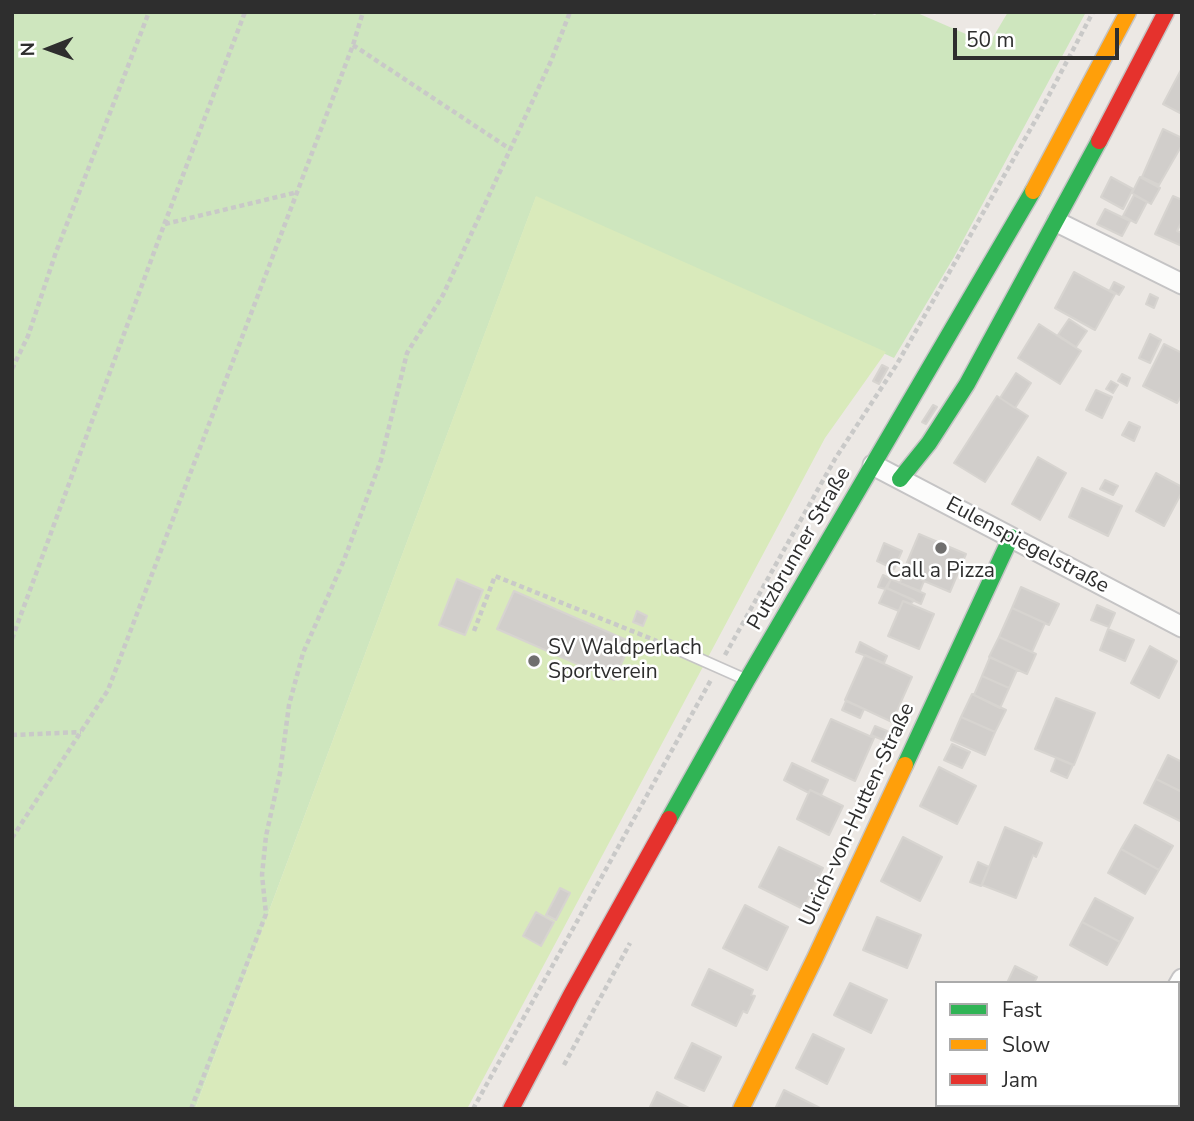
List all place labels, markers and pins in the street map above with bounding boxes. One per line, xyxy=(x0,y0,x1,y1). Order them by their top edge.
marker: Call a Pizza xyxy=(933,540,949,556)
place label: Call a Pizza xyxy=(887,559,995,585)
place label: SV Waldperlach Sportverein xyxy=(548,636,702,686)
marker: SV Waldperlach Sportverein xyxy=(526,653,542,669)

